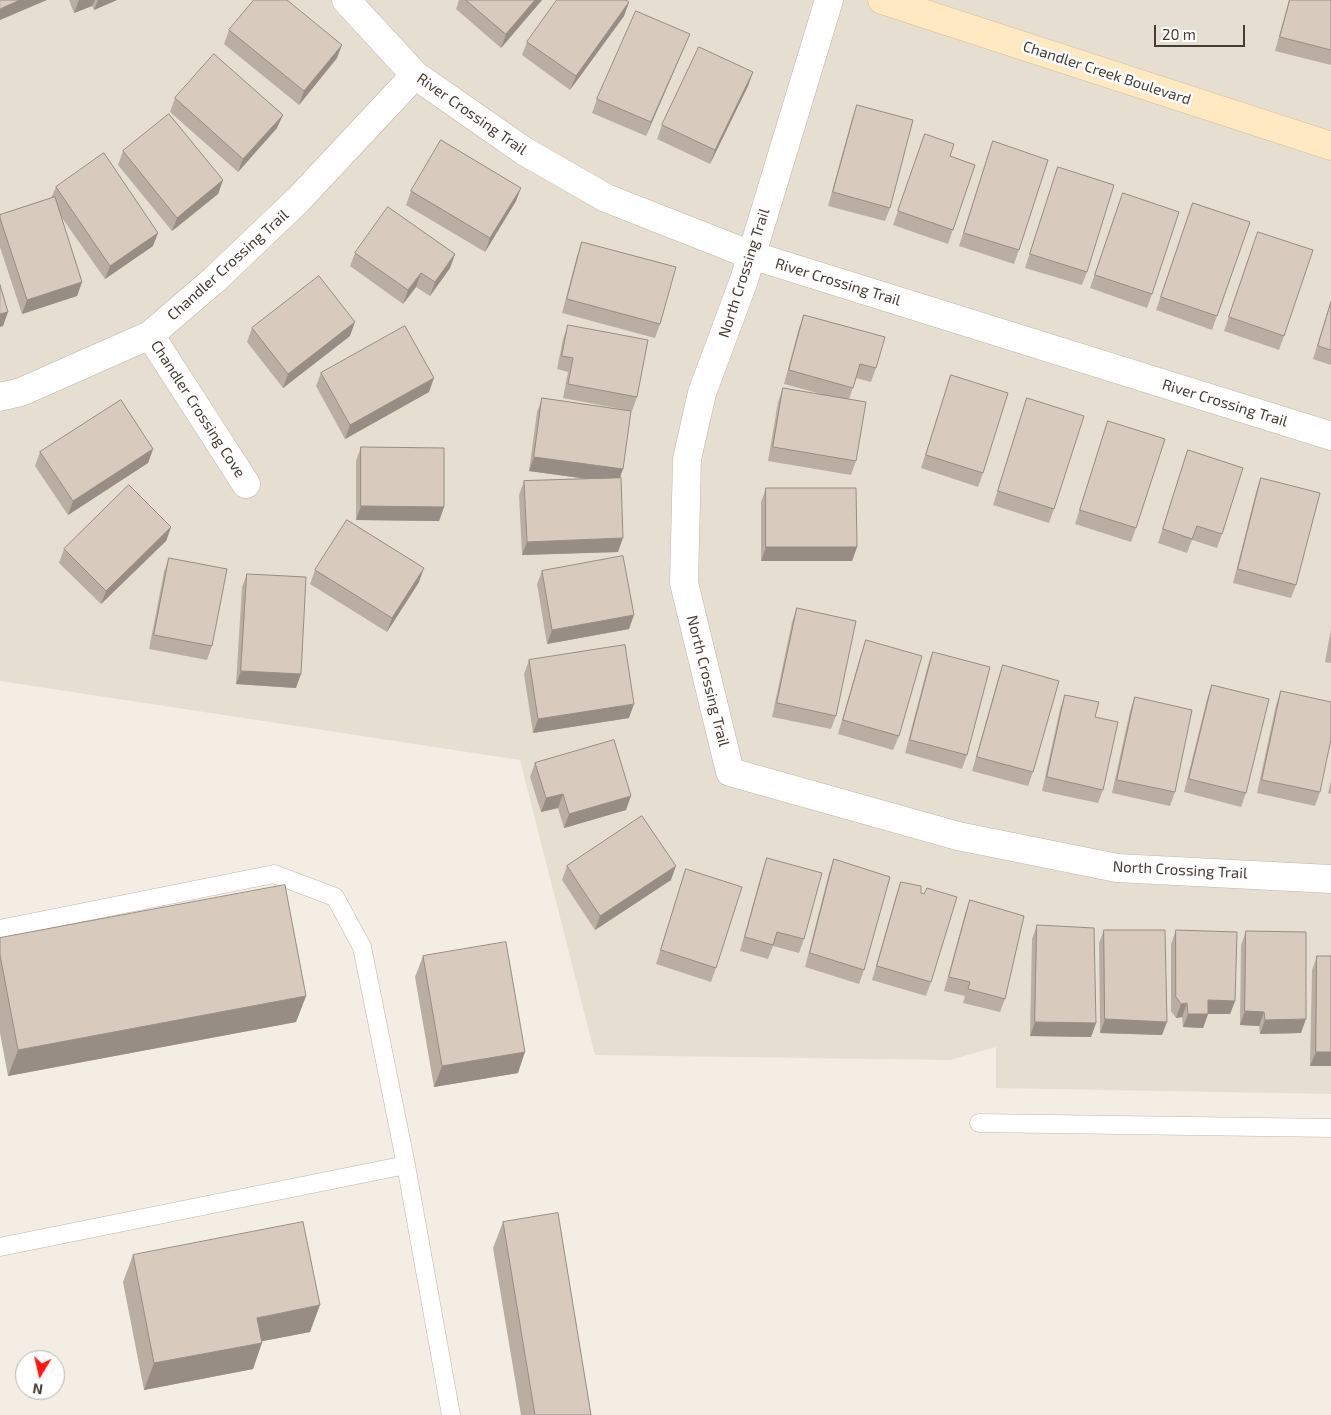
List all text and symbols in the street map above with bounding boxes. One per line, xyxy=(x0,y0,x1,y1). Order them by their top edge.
scale bar xyxy=(1156,15,1247,47)
text: 20 m xyxy=(1162,25,1196,43)
street label: Chandler Creek Boulevard xyxy=(1021,37,1193,109)
street label: River Crossing Trail xyxy=(413,69,531,159)
street label: Chandler Crossing Trail xyxy=(164,206,292,324)
street label: North Crossing Trail xyxy=(715,206,773,340)
street label: River Crossing Trail xyxy=(773,254,903,310)
street label: Chandler Crossing Cove xyxy=(147,337,249,481)
street label: River Crossing Trail xyxy=(1160,375,1290,431)
street label: North Crossing Trail xyxy=(683,613,733,749)
street label: North Crossing Trail xyxy=(1112,857,1248,883)
north arrow xyxy=(15,1350,65,1400)
text: N xyxy=(31,1380,44,1399)

